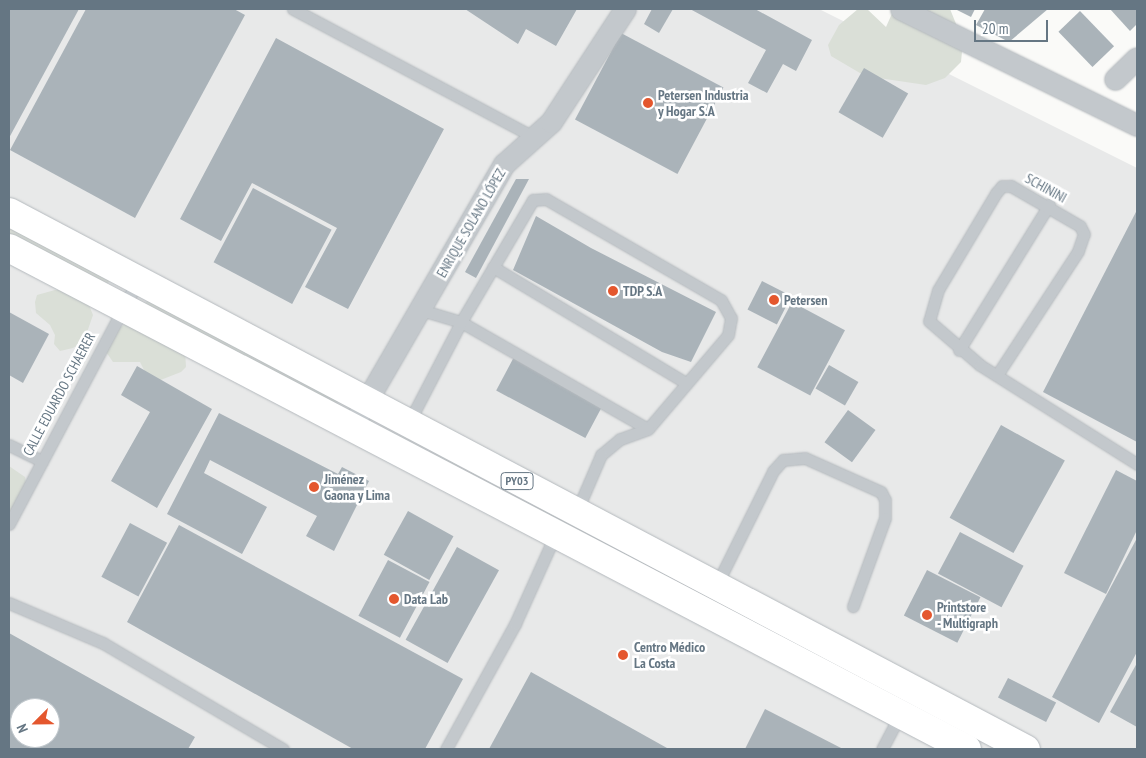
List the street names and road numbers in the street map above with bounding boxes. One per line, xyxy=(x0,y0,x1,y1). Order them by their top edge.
street label: ENRIQUE SOLANO LÓPEZ xyxy=(433,166,509,280)
street label: SCHININI xyxy=(1022,170,1070,206)
street label: CALLE EDUARDO SCHAERER xyxy=(19,329,99,459)
road number: PY03 xyxy=(500,472,534,491)

